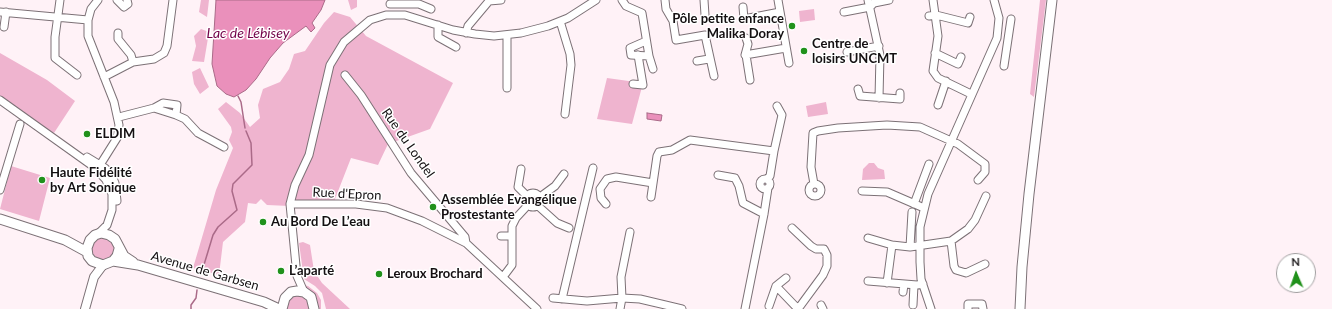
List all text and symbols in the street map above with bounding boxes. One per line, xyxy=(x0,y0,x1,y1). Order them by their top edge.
place label: Pôle petite enfance Malika Doray xyxy=(672,11,784,42)
marker: Pôle petite enfance Malika Doray xyxy=(787,21,797,31)
water label: Lac de Lébisey xyxy=(207,25,289,41)
place label: Centre de loisirs UNCMT xyxy=(812,36,897,67)
marker: Centre de loisirs UNCMT xyxy=(799,46,809,56)
street label: Rue du Londel xyxy=(378,105,438,181)
place label: ELDIM xyxy=(95,126,135,142)
marker: ELDIM xyxy=(82,129,92,139)
place label: Haute Fidélité by Art Sonique xyxy=(50,165,136,196)
marker: Haute Fidélité by Art Sonique xyxy=(37,175,47,185)
street label: Rue d'Epron xyxy=(312,184,382,204)
place label: Assemblée Evangélique Prostestante xyxy=(441,192,577,223)
marker: Assemblée Evangélique Prostestante xyxy=(428,202,438,212)
place label: Au Bord De L’eau xyxy=(271,214,370,230)
marker: Au Bord De L’eau xyxy=(258,217,268,227)
street label: Avenue de Garbsen xyxy=(149,248,261,294)
north arrow xyxy=(1276,253,1316,293)
text: N xyxy=(1291,255,1300,268)
place label: L’aparté xyxy=(289,263,334,279)
marker: L’aparté xyxy=(276,266,286,276)
place label: Leroux Brochard xyxy=(387,266,483,282)
marker: Leroux Brochard xyxy=(374,269,384,279)

